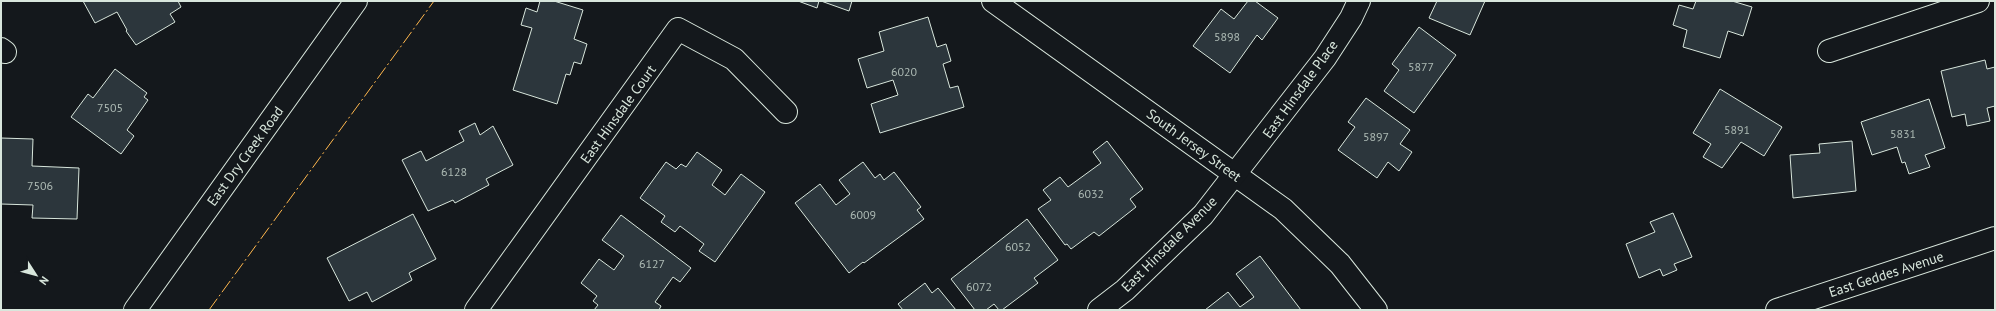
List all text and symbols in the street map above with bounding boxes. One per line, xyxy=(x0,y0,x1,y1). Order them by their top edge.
house number: 5898 xyxy=(1214,29,1240,44)
street label: East Hinsdale Place xyxy=(1258,36,1342,142)
house number: 5877 xyxy=(1408,59,1434,74)
street label: East Hinsdale Court xyxy=(576,61,660,167)
house number: 6020 xyxy=(891,64,918,79)
house number: 7505 xyxy=(97,100,123,115)
street label: East Dry Creek Road xyxy=(203,103,287,209)
street label: South Jersey Street xyxy=(1143,105,1245,186)
house number: 5891 xyxy=(1724,122,1750,137)
house number: 5831 xyxy=(1890,126,1916,141)
house number: 5897 xyxy=(1363,129,1389,144)
house number: 6128 xyxy=(441,164,467,179)
house number: 7506 xyxy=(27,178,53,193)
house number: 6032 xyxy=(1078,186,1104,201)
street label: East Hinsdale Avenue xyxy=(1117,192,1221,296)
house number: 6009 xyxy=(850,207,876,222)
house number: 6052 xyxy=(1005,239,1031,254)
street label: East Geddes Avenue xyxy=(1826,247,1946,301)
north arrow xyxy=(16,255,56,295)
house number: 6127 xyxy=(639,256,665,271)
text: N xyxy=(36,274,52,288)
house number: 6072 xyxy=(966,279,992,294)

